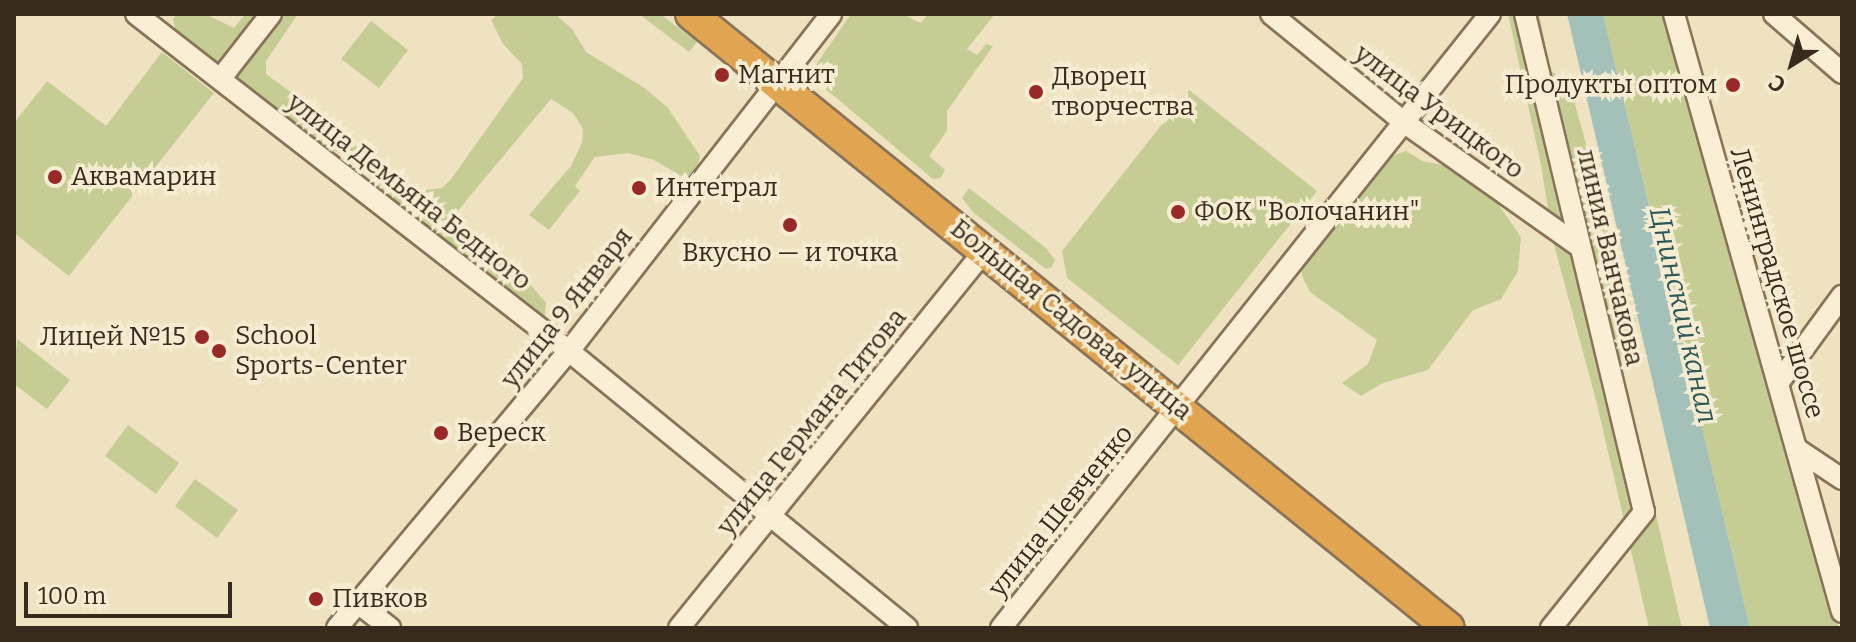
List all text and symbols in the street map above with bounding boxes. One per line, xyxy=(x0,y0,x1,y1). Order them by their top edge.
north arrow xyxy=(1752,24,1832,104)
street label: улица Урицкого xyxy=(1348,38,1530,186)
place label: Магнит xyxy=(738,59,835,91)
place label: Дворец творчества xyxy=(1052,61,1194,122)
marker: Магнит xyxy=(713,66,731,84)
place label: Продукты оптом xyxy=(1504,69,1717,101)
text: С xyxy=(1764,69,1791,99)
marker: Продукты оптом xyxy=(1724,76,1742,94)
marker: Дворец творчества xyxy=(1027,83,1045,101)
street label: улица Демьяна Бедного xyxy=(281,87,537,297)
street label: Ленинградское шоссе xyxy=(1723,144,1831,422)
street label: линия Ванчакова xyxy=(1570,145,1650,369)
place label: Аквамарин xyxy=(71,161,216,193)
marker: Аквамарин xyxy=(46,168,64,186)
place label: Интеграл xyxy=(655,172,778,204)
marker: Интеграл xyxy=(630,179,648,197)
place label: ФОК "Волочанин" xyxy=(1194,196,1419,228)
marker: ФОК "Волочанин" xyxy=(1169,203,1187,221)
water label: Цнинский канал xyxy=(1642,204,1724,426)
street label: Большая Садовая улица xyxy=(944,213,1198,427)
marker: Вкусно — и точка xyxy=(781,216,799,234)
street label: улица 9 Января xyxy=(495,222,639,394)
place label: Вкусно — и точка xyxy=(682,237,898,269)
street label: улица Германа Титова xyxy=(711,302,913,542)
place label: School Sports-Center xyxy=(235,320,407,382)
place label: Лицей №15 xyxy=(40,321,186,353)
marker: Лицей №15 xyxy=(193,328,211,346)
marker: School Sports-Center xyxy=(210,342,228,360)
place label: Вереск xyxy=(457,417,546,449)
street label: улица Шевченко xyxy=(982,419,1140,603)
marker: Вереск xyxy=(432,424,450,442)
scale bar xyxy=(28,566,236,616)
text: 100 m xyxy=(38,582,106,610)
place label: Пивков xyxy=(332,583,428,615)
marker: Пивков xyxy=(307,590,325,608)

